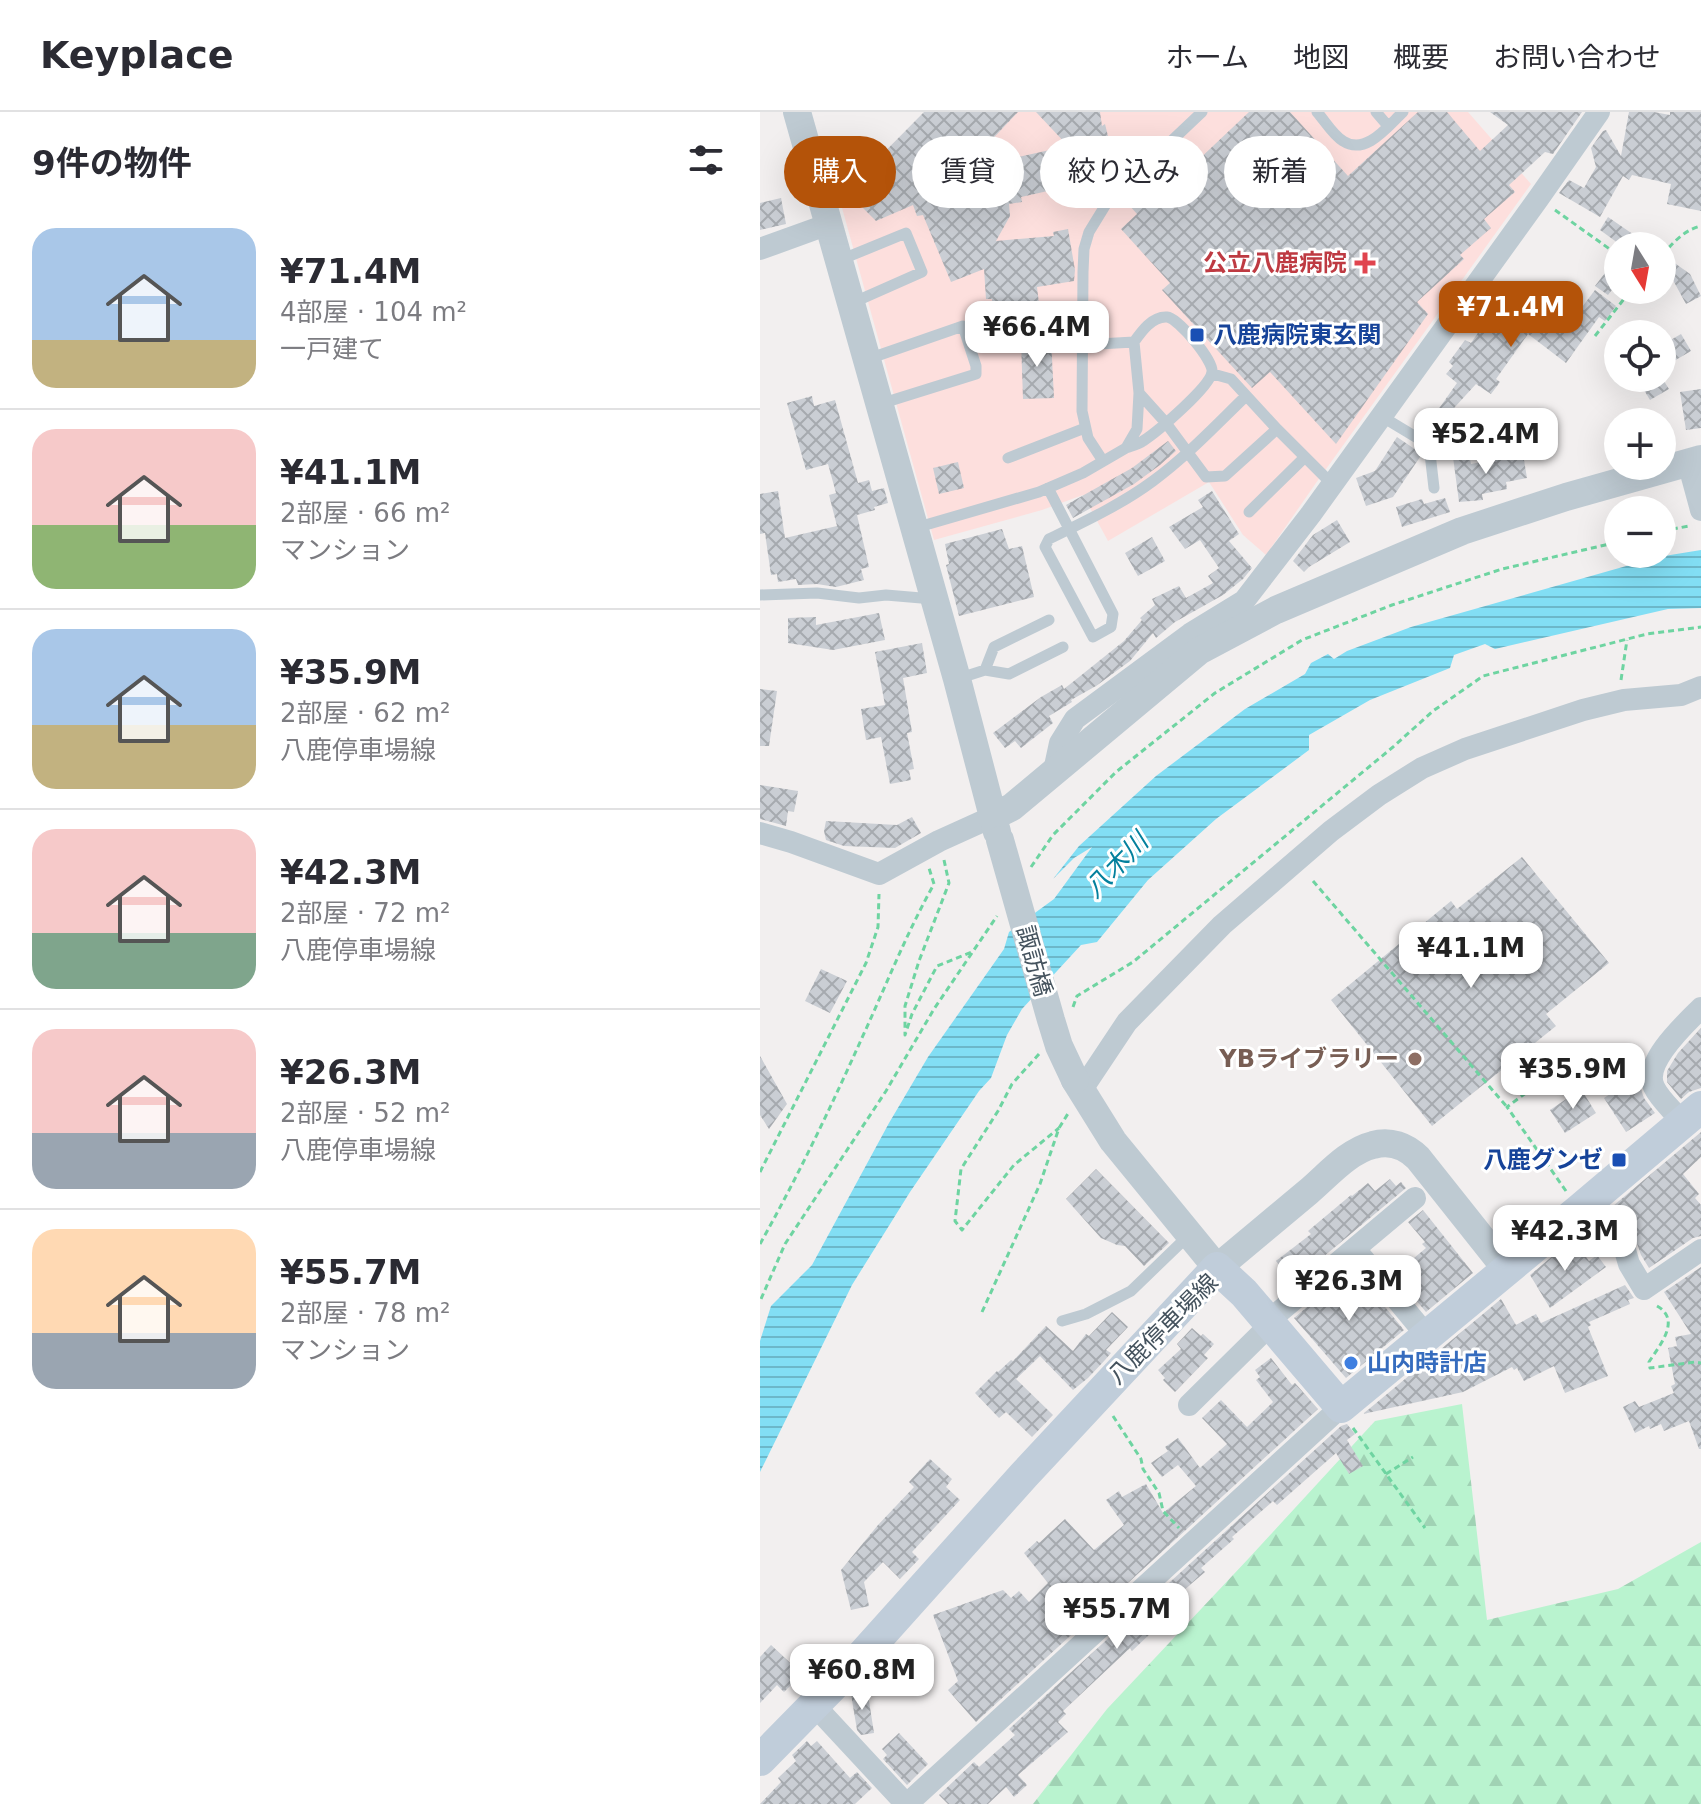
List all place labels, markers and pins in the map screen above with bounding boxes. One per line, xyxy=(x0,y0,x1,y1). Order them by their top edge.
place label: 公立八鹿病院 xyxy=(1203,249,1347,277)
marker: 公立八鹿病院 xyxy=(1354,252,1376,274)
pin: ¥71.4M xyxy=(1446,281,1576,349)
pin: ¥66.4M xyxy=(972,301,1102,369)
place label: 八鹿病院東玄関 xyxy=(1213,321,1381,349)
marker: 八鹿病院東玄関 xyxy=(1188,326,1206,344)
pin: ¥52.4M xyxy=(1421,408,1551,476)
pin: ¥41.1M xyxy=(1406,922,1536,990)
pin: ¥35.9M xyxy=(1508,1043,1638,1111)
place label: YBライブラリー xyxy=(1218,1045,1399,1073)
marker: YBライブラリー xyxy=(1406,1050,1424,1068)
place label: 八鹿グンゼ xyxy=(1483,1146,1603,1174)
marker: 八鹿グンゼ xyxy=(1610,1151,1628,1169)
pin: ¥42.3M xyxy=(1500,1205,1630,1273)
pin: ¥26.3M xyxy=(1284,1255,1414,1323)
place label: 山内時計店 xyxy=(1367,1349,1487,1377)
marker: 山内時計店 xyxy=(1342,1354,1360,1372)
pin: ¥55.7M xyxy=(1052,1583,1182,1651)
pin: ¥60.8M xyxy=(797,1644,927,1712)

